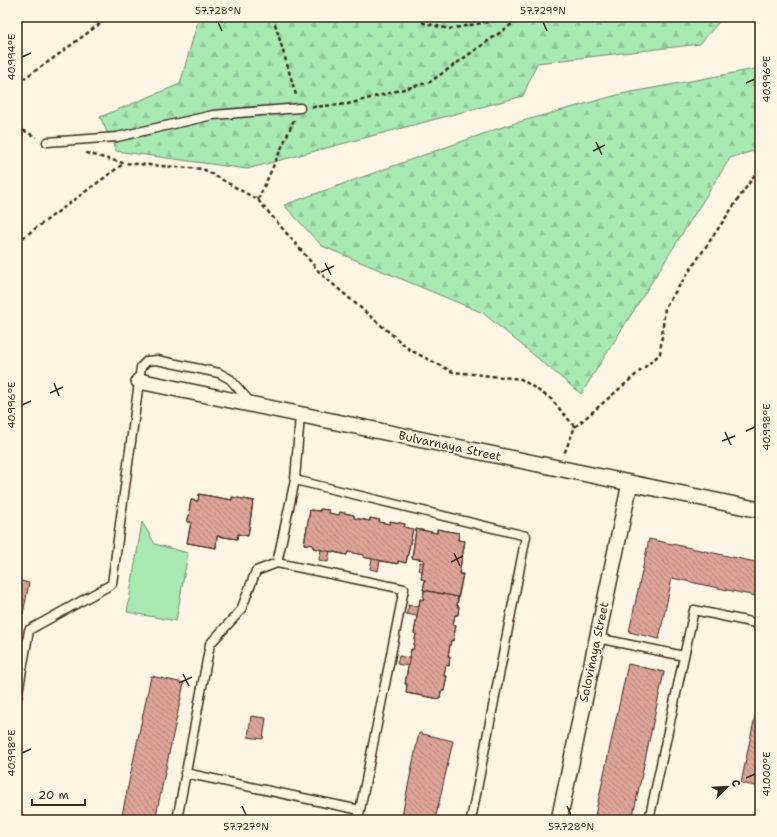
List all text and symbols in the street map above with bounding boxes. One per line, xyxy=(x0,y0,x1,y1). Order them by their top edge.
text: 57.728°N xyxy=(195,4,241,17)
text: 57.729°N xyxy=(520,4,566,17)
text: 40.994°E xyxy=(5,34,18,80)
text: 40.996°E xyxy=(760,56,773,102)
text: 40.996°E xyxy=(5,382,18,428)
text: 40.998°E xyxy=(760,404,773,450)
street label: Bulvarnaya Street xyxy=(397,427,503,465)
street label: Solovinaya Street xyxy=(576,600,612,704)
text: 40.998°E xyxy=(5,730,18,776)
text: 41.000°E xyxy=(760,752,773,796)
north arrow xyxy=(707,767,747,807)
text: С xyxy=(727,777,744,789)
scale bar xyxy=(32,781,85,807)
text: 20 m xyxy=(38,787,69,803)
text: 57.727°N xyxy=(223,820,269,833)
text: 57.728°N xyxy=(548,820,594,833)

